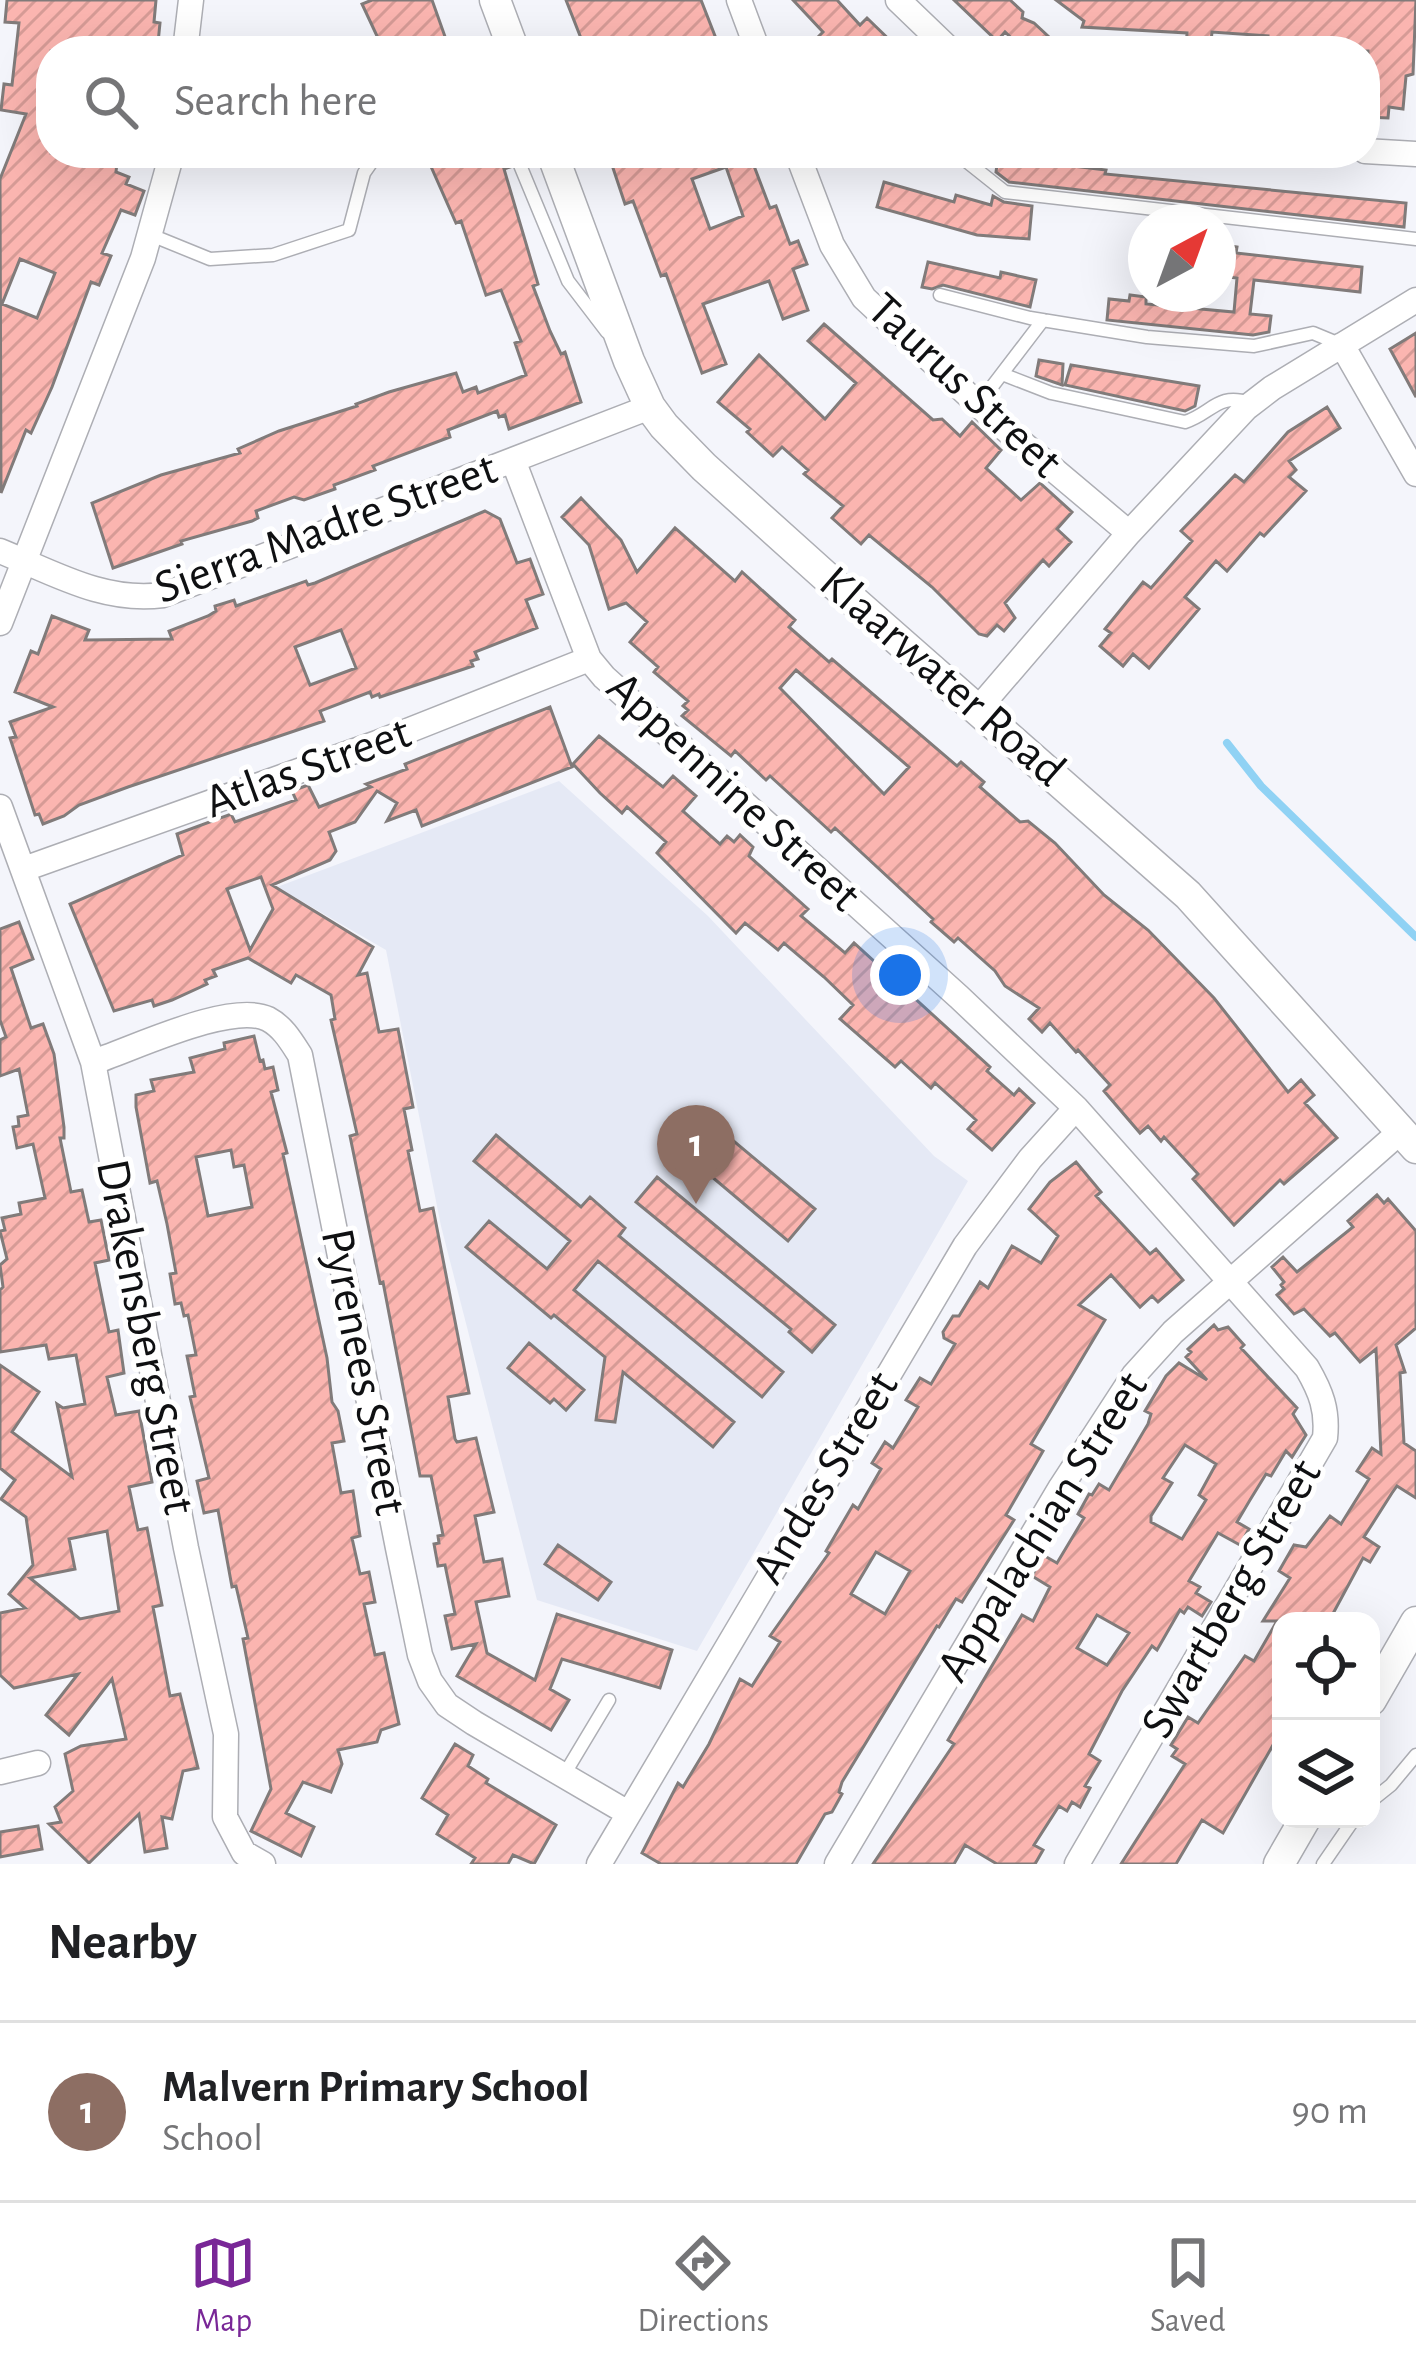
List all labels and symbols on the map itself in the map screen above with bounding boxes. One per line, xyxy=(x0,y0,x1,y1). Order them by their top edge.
north arrow xyxy=(1128,204,1236,312)
street label: Taurus Street xyxy=(858,285,1070,487)
street label: Sierra Madre Street xyxy=(149,445,503,613)
street label: Klaarwater Road xyxy=(810,558,1074,796)
street label: Appennine Street xyxy=(597,663,869,921)
street label: Atlas Street xyxy=(199,709,417,827)
your location xyxy=(870,945,930,1005)
pin: 1 xyxy=(657,1105,735,1204)
street label: Drakensberg Street xyxy=(87,1155,203,1519)
street label: Pyrenees Street xyxy=(312,1225,414,1519)
street label: Andes Street xyxy=(744,1364,908,1592)
street label: Appalachian Street xyxy=(929,1364,1157,1690)
street label: Swartberg Street xyxy=(1133,1452,1331,1746)

